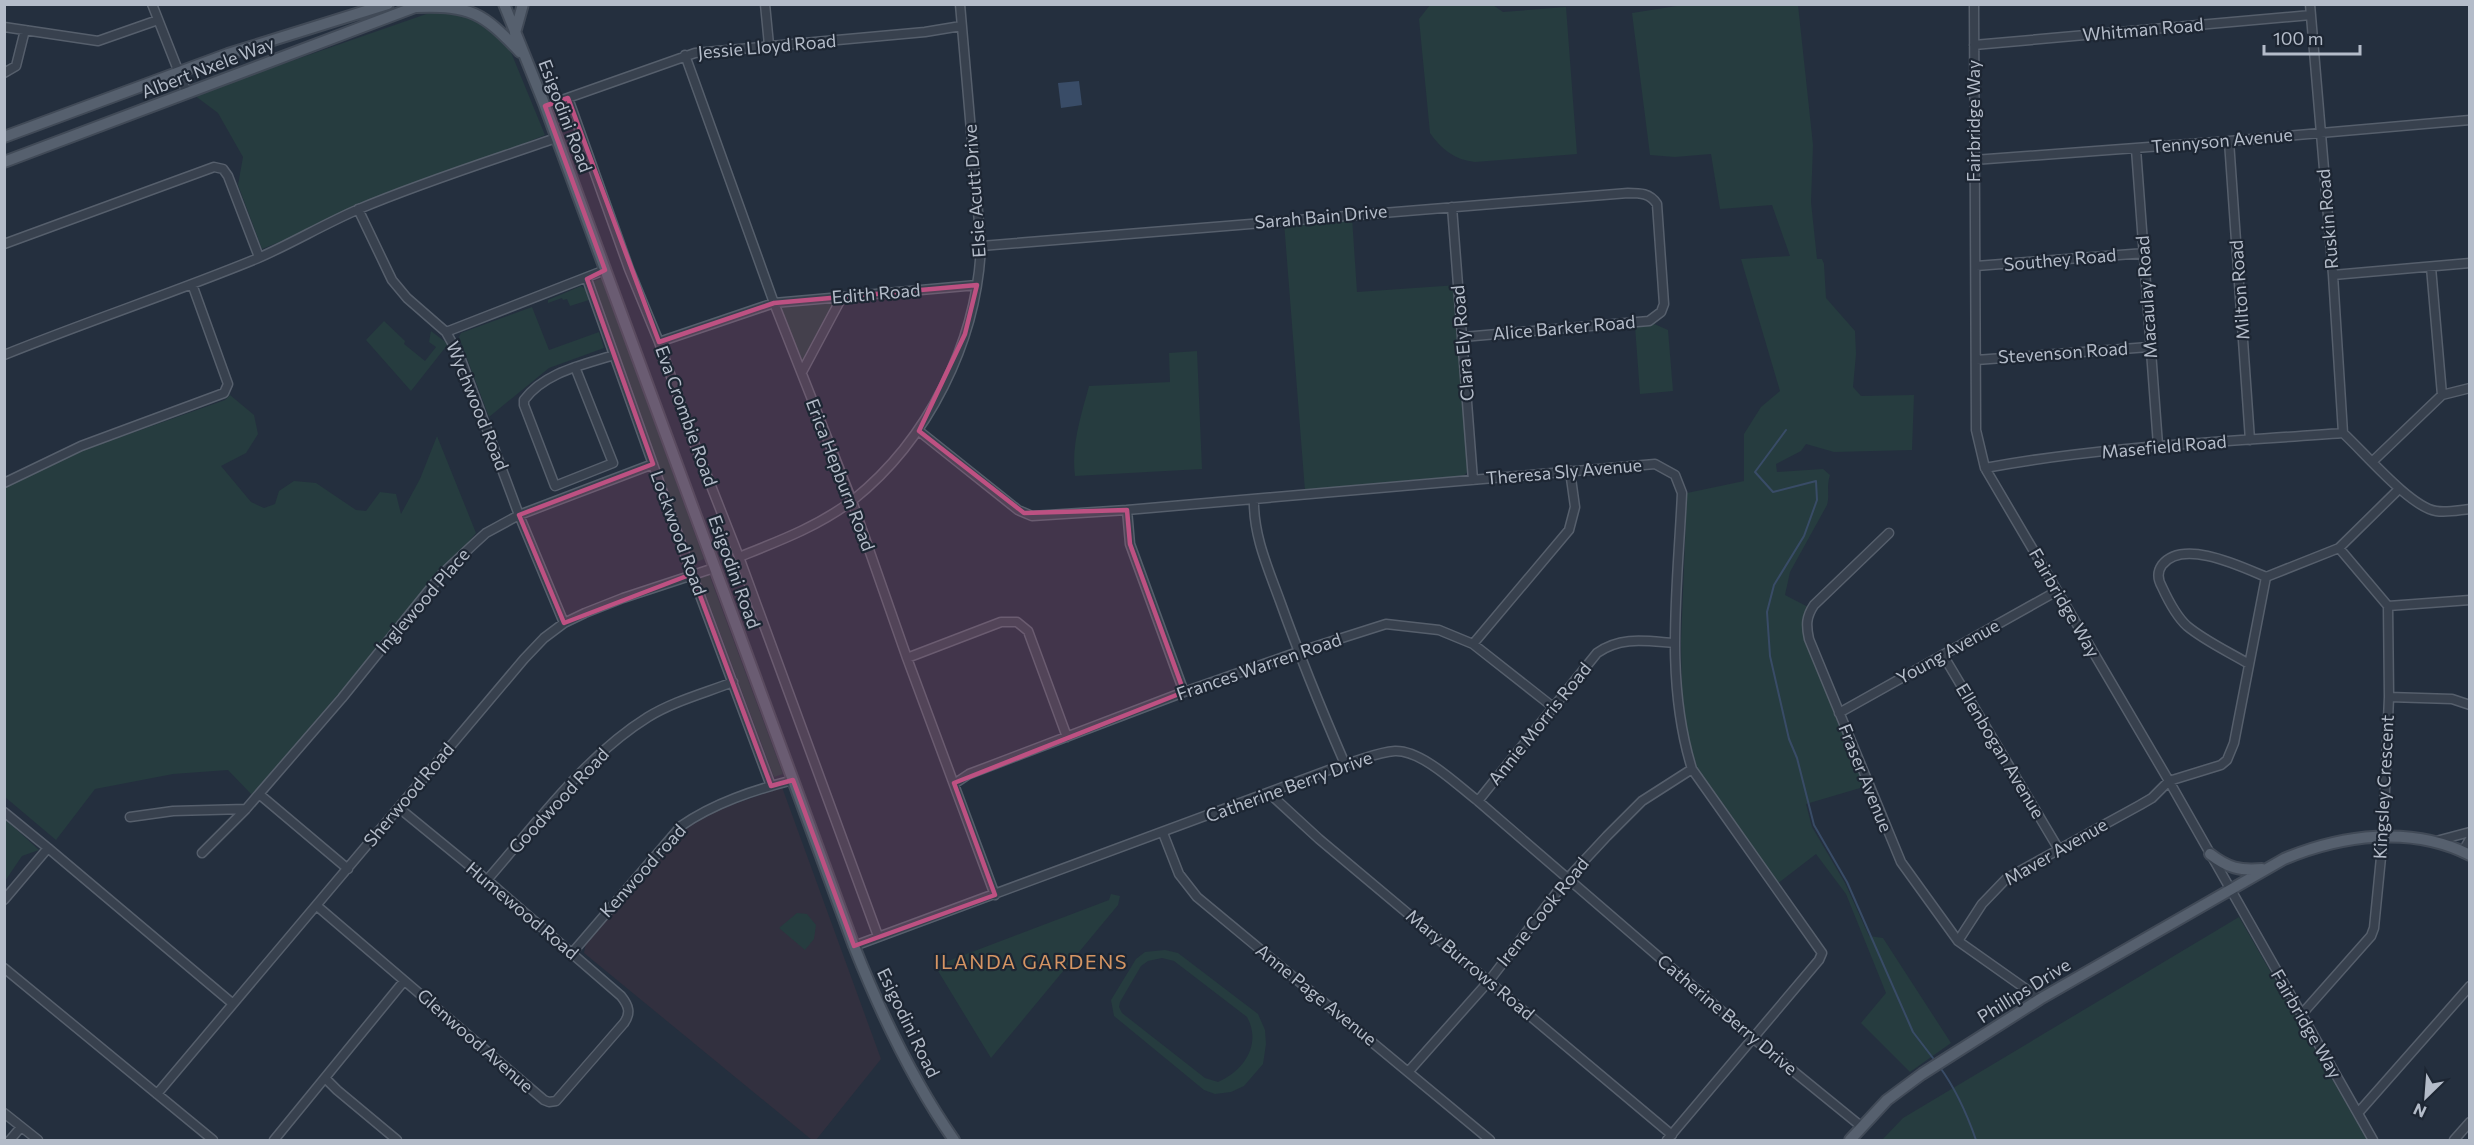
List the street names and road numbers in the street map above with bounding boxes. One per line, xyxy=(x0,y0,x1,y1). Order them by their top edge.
street label: Whitman Road xyxy=(2081,13,2204,45)
street label: Jessie Lloyd Road xyxy=(697,29,837,63)
street label: Albert Nxele Way xyxy=(138,32,277,103)
street label: Esigodini Road xyxy=(534,56,598,175)
street label: Fairbridge Way xyxy=(1962,60,1984,182)
street label: Tennyson Avenue xyxy=(2150,123,2294,157)
street label: Elsie Acutt Drive xyxy=(958,124,990,259)
street label: Ruskin Road xyxy=(2312,168,2342,270)
street label: Sarah Bain Drive xyxy=(1254,199,1388,233)
street label: Macaulay Road xyxy=(2131,235,2161,359)
street label: Milton Road xyxy=(2225,239,2253,341)
street label: Southey Road xyxy=(2003,243,2117,275)
street label: Edith Road xyxy=(831,278,921,308)
street label: Clara Ely Road xyxy=(1446,284,1478,402)
street label: Alice Barker Road xyxy=(1492,310,1636,344)
street label: Stevenson Road xyxy=(1997,336,2129,368)
street label: Wychwood Road xyxy=(442,338,514,473)
street label: Eva Crombie Road xyxy=(651,342,723,489)
street label: Erica Hepburn Road xyxy=(802,395,880,554)
street label: Masefield Road xyxy=(2100,430,2227,462)
street label: Theresa Sly Avenue xyxy=(1485,453,1643,489)
street label: Lockwood Road xyxy=(646,467,712,598)
street label: Esigodini Road xyxy=(704,512,766,631)
street label: Inglewood Place xyxy=(371,543,474,657)
street label: Fairbridge Way xyxy=(2025,544,2105,661)
street label: Young Avenue xyxy=(1892,614,2003,688)
street label: Frances Warren Road xyxy=(1173,627,1344,705)
street label: Annie Morris Road xyxy=(1483,658,1595,789)
street label: Ellenbogan Avenue xyxy=(1952,679,2050,822)
street label: Kingsley Crescent xyxy=(2368,714,2398,860)
street label: Fraser Avenue xyxy=(1834,720,1898,835)
street label: Sherwood Road xyxy=(358,738,458,851)
street label: Goodwood Road xyxy=(504,743,613,858)
street label: Catherine Berry Drive xyxy=(1202,746,1375,826)
street label: Maver Avenue xyxy=(2000,813,2111,889)
street label: Kenwood road xyxy=(595,819,690,922)
street label: Irene Cook Road xyxy=(1492,852,1593,970)
street label: Humewood Road xyxy=(462,857,583,964)
street label: Mary Burrows Road xyxy=(1402,904,1539,1024)
street label: Anne Page Avenue xyxy=(1252,939,1382,1050)
street label: Catherine Berry Drive xyxy=(1653,949,1802,1079)
street label: Phillips Drive xyxy=(1973,953,2074,1027)
street label: Esigodini Road xyxy=(873,964,945,1081)
street label: Fairbridge Way xyxy=(2267,965,2347,1082)
street label: Glenwood Avenue xyxy=(413,984,538,1097)

